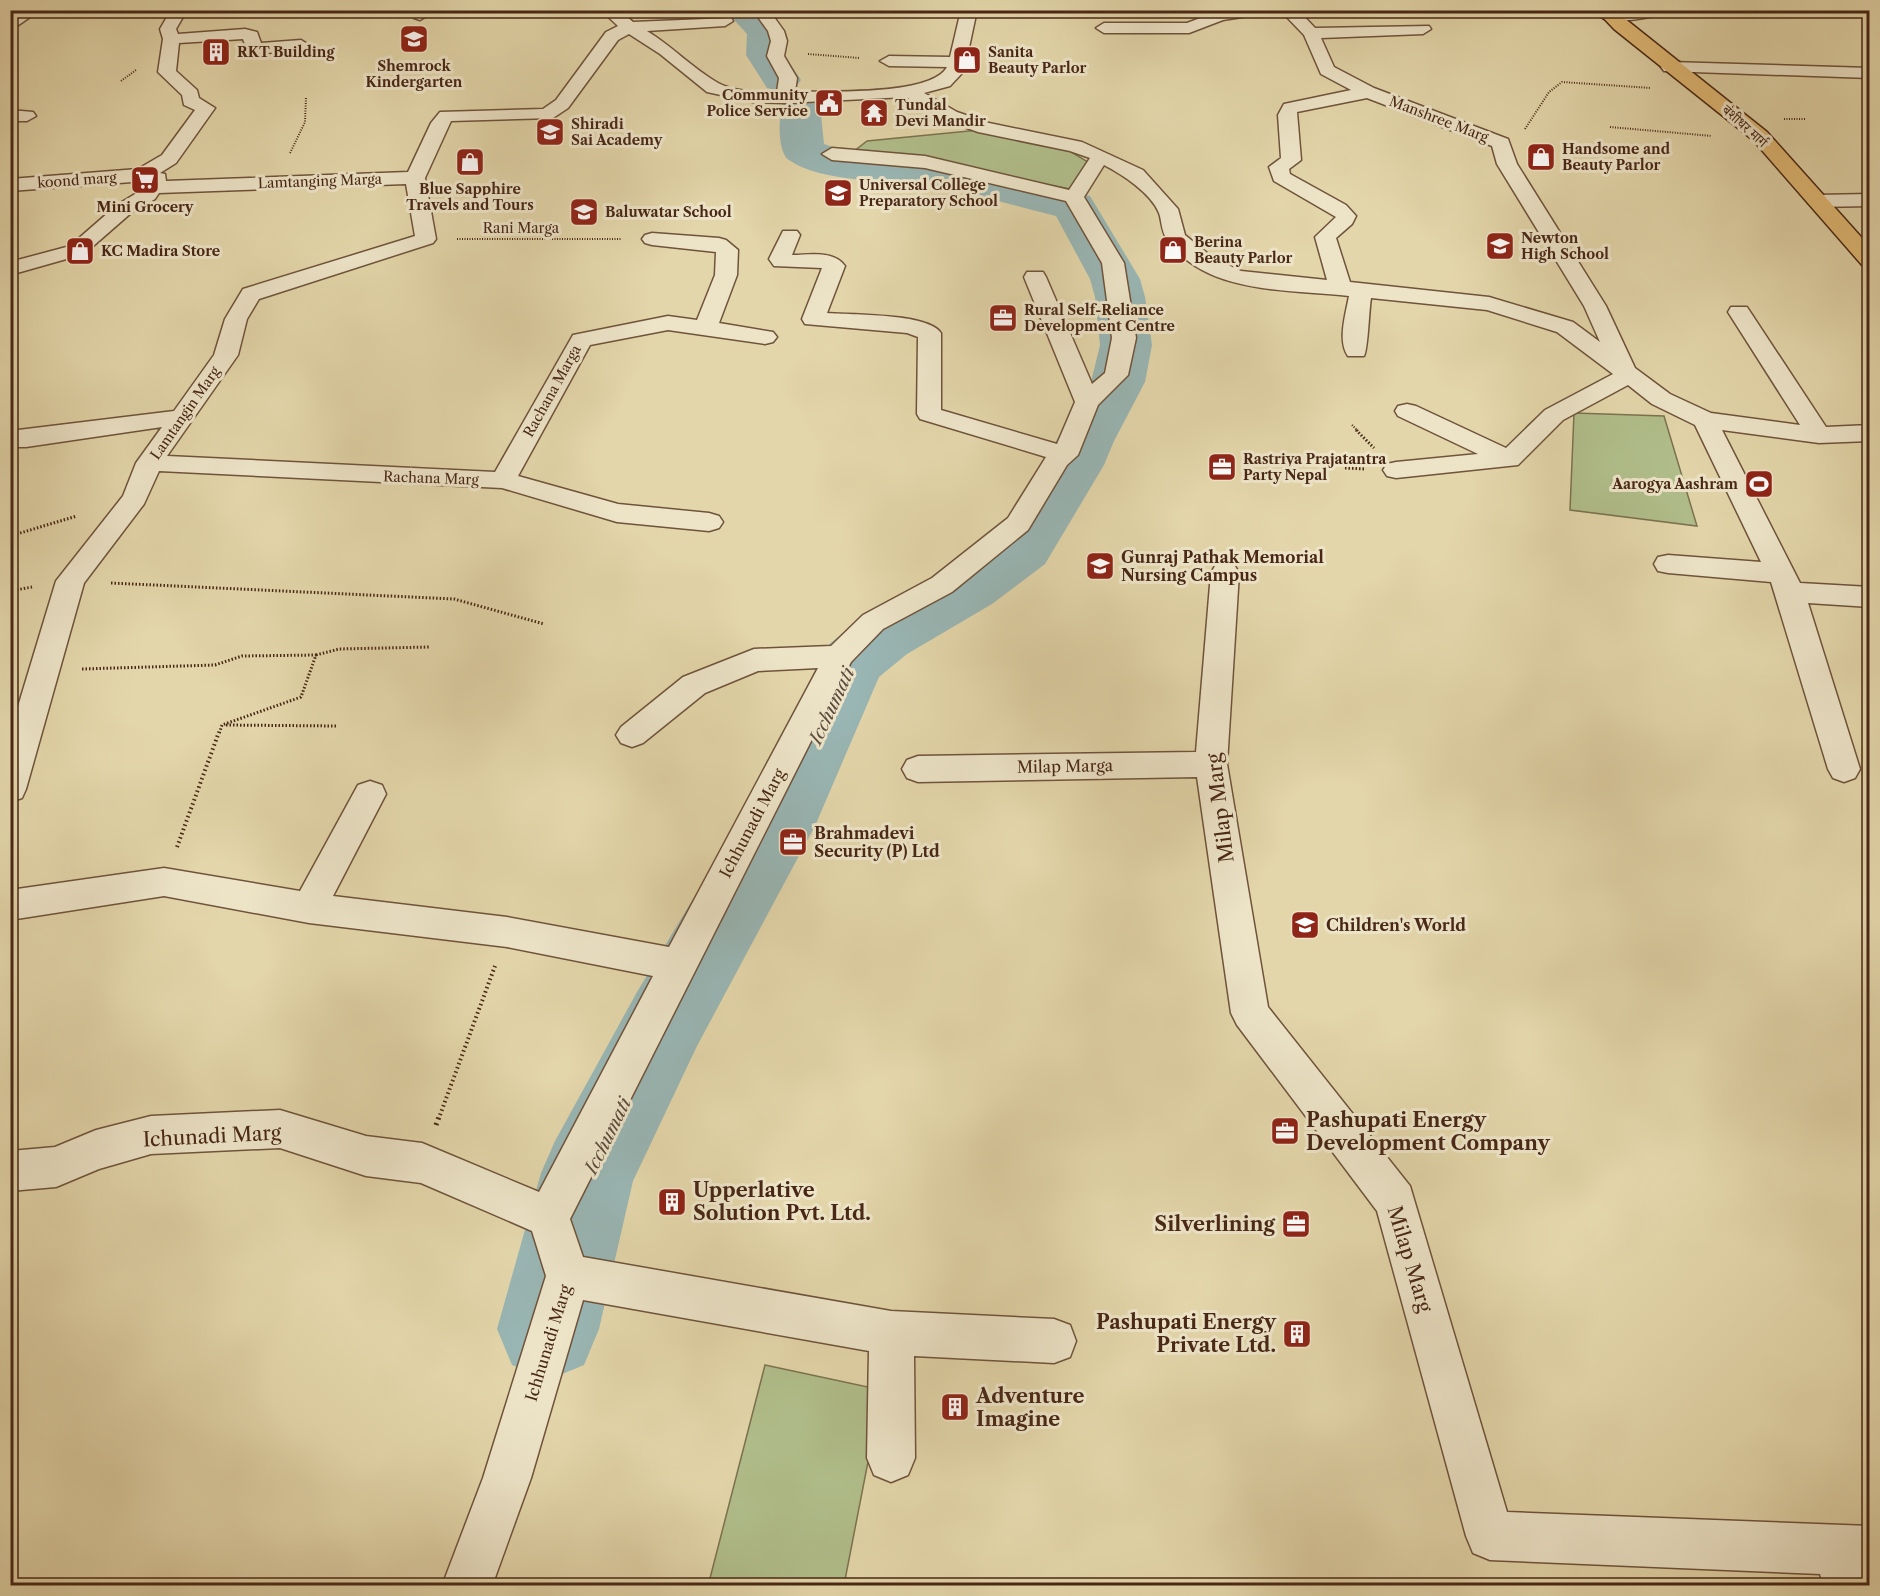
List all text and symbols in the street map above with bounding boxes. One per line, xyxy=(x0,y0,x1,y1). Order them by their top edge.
school or university icon: Shemrock Kindergarten xyxy=(398,23,430,55)
building icon: RKT Building xyxy=(200,36,232,68)
place label: RKT Building xyxy=(237,43,335,61)
place label: Sanita Beauty Parlor xyxy=(988,43,1087,77)
shop icon: Sanita Beauty Parlor xyxy=(951,44,983,76)
place label: Shemrock Kindergarten xyxy=(366,57,463,91)
place label: Community Police Service xyxy=(707,86,808,120)
public building icon: Community Police Service xyxy=(813,87,845,119)
street label: Manshree Marg xyxy=(1387,92,1492,146)
place label: Tundal Devi Mandir xyxy=(895,96,986,130)
temple icon: Tundal Devi Mandir xyxy=(858,97,890,129)
street label: बंशीधर मार्ग xyxy=(1718,100,1772,152)
place label: Shiradi Sai Academy xyxy=(571,115,663,149)
school or university icon: Shiradi Sai Academy xyxy=(534,116,566,148)
place label: Handsome and Beauty Parlor xyxy=(1562,140,1671,174)
shop icon: Handsome and Beauty Parlor xyxy=(1525,141,1557,173)
shop icon: Blue Sapphire Travels and Tours xyxy=(454,146,486,178)
supermarket icon: Mini Grocery xyxy=(129,164,161,196)
street label: koond marg xyxy=(37,168,118,192)
street label: Lamtanging Marga xyxy=(258,170,383,192)
place label: Universal College Preparatory School xyxy=(859,176,998,210)
school or university icon: Universal College Preparatory School xyxy=(822,177,854,209)
place label: Blue Sapphire Travels and Tours xyxy=(406,180,534,214)
school or university icon: Baluwatar School xyxy=(568,196,600,228)
place label: Mini Grocery xyxy=(97,198,194,216)
place label: Baluwatar School xyxy=(605,203,732,221)
street label: Rani Marga xyxy=(483,219,560,237)
place label: Newton High School xyxy=(1521,229,1609,263)
school or university icon: Newton High School xyxy=(1484,230,1516,262)
place label: Berina Beauty Parlor xyxy=(1194,233,1293,267)
shop icon: Berina Beauty Parlor xyxy=(1157,234,1189,266)
shop icon: KC Madira Store xyxy=(64,235,96,267)
place label: KC Madira Store xyxy=(101,242,220,260)
place label: Rural Self-Reliance Development Centre xyxy=(1024,301,1175,335)
office icon: Rural Self-Reliance Development Centre xyxy=(987,302,1019,334)
street label: Rachana Marga xyxy=(519,341,585,440)
street label: Lamtangin Marg xyxy=(146,363,224,463)
place label: Rastriya Prajatantra Party Nepal xyxy=(1243,450,1387,484)
office icon: Rastriya Prajatantra Party Nepal xyxy=(1206,451,1238,483)
street label: Rachana Marg xyxy=(383,467,480,489)
sports icon: Aarogya Aashram xyxy=(1743,468,1775,500)
place label: Aarogya Aashram xyxy=(1611,475,1738,493)
place label: Gunraj Pathak Memorial Nursing Campus xyxy=(1121,547,1324,585)
school or university icon: Gunraj Pathak Memorial Nursing Campus xyxy=(1084,550,1116,582)
water label: Icchumati xyxy=(804,663,860,750)
street label: Milap Marg xyxy=(1201,752,1239,864)
street label: Milap Marga xyxy=(1017,755,1114,777)
street label: Ichhunadi Marg xyxy=(715,764,789,881)
place label: Brahmadevi Security (P) Ltd xyxy=(814,823,940,861)
office icon: Brahmadevi Security (P) Ltd xyxy=(777,826,809,858)
school or university icon: Children's World xyxy=(1289,909,1321,941)
place label: Children's World xyxy=(1326,915,1466,935)
water label: Icchumati xyxy=(579,1093,637,1180)
place label: Pashupati Energy Development Company xyxy=(1306,1108,1550,1155)
office icon: Pashupati Energy Development Company xyxy=(1269,1115,1301,1147)
street label: Ichunadi Marg xyxy=(142,1120,282,1152)
place label: Upperlative Solution Pvt. Ltd. xyxy=(693,1178,871,1225)
building icon: Upperlative Solution Pvt. Ltd. xyxy=(656,1186,688,1218)
street label: Milap Marg xyxy=(1382,1203,1438,1315)
office icon: Silverlining xyxy=(1280,1208,1312,1240)
place label: Silverlining xyxy=(1154,1212,1275,1236)
street label: Ichhunadi Marg xyxy=(521,1282,575,1404)
place label: Pashupati Energy Private Ltd. xyxy=(1096,1310,1277,1357)
building icon: Pashupati Energy Private Ltd. xyxy=(1281,1318,1313,1350)
place label: Adventure Imagine xyxy=(975,1384,1085,1431)
building icon: Adventure Imagine xyxy=(939,1391,971,1423)

